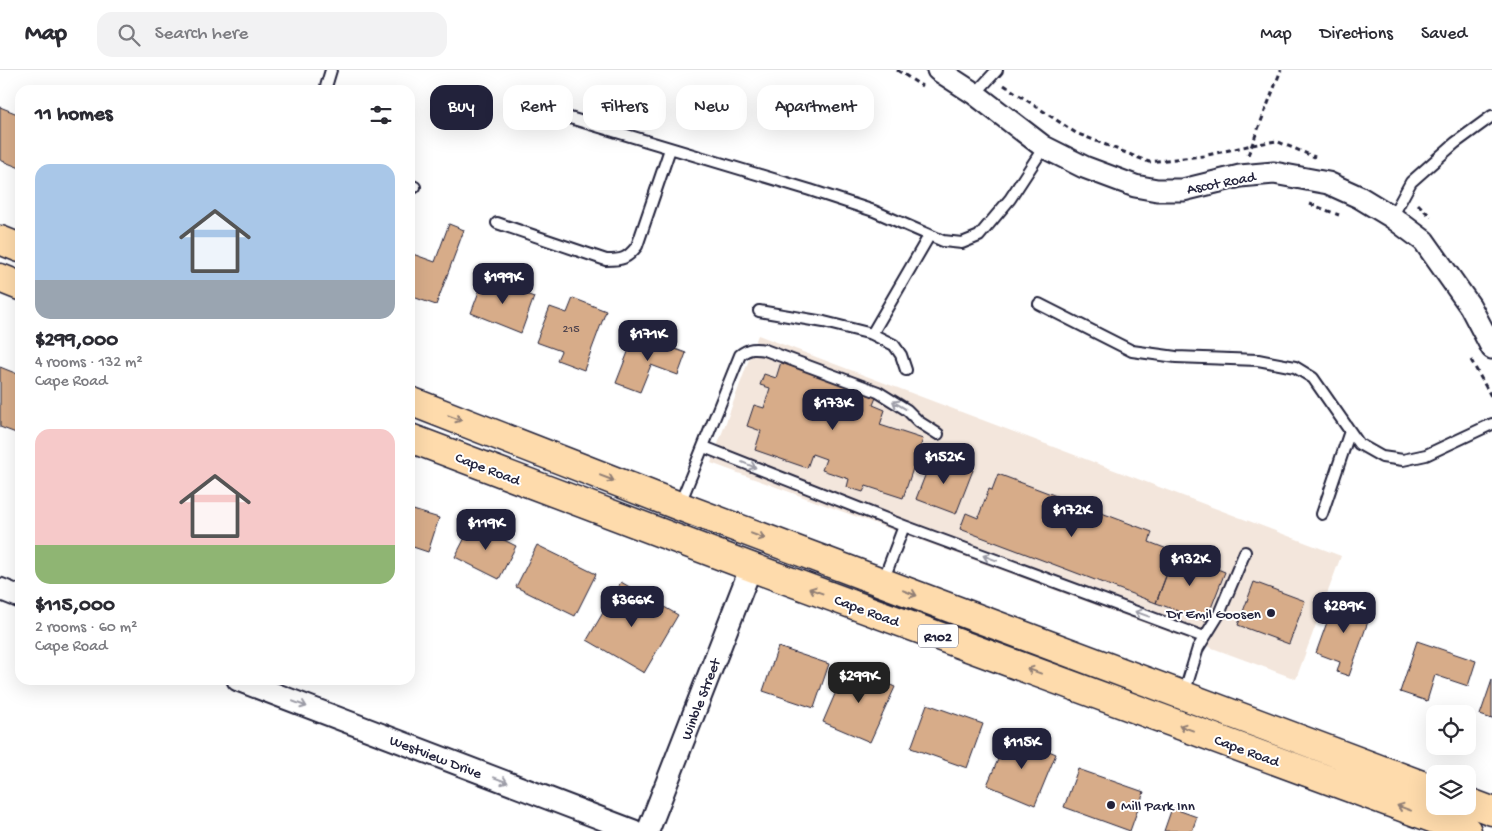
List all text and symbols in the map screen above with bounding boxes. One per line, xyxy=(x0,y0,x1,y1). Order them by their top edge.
search box xyxy=(97,12,447,57)
text: Map xyxy=(25,20,67,49)
icon: search xyxy=(115,21,143,49)
text: Search here xyxy=(155,23,248,46)
text: Map xyxy=(1260,24,1292,45)
text: Directions xyxy=(1320,24,1393,45)
text: Saved xyxy=(1421,24,1467,45)
chip: Buy xyxy=(430,85,493,130)
chip: Rent xyxy=(503,85,573,130)
chip: Filters xyxy=(583,85,666,130)
chip: New xyxy=(676,85,747,130)
chip: Apartment xyxy=(757,85,874,130)
icon: filters xyxy=(367,101,395,129)
text: 11 homes xyxy=(35,103,113,128)
street label: Ascot Road xyxy=(1185,168,1258,199)
icon: home xyxy=(170,196,260,286)
pin: $199K xyxy=(468,262,538,305)
text: $199K xyxy=(484,269,522,288)
pin: $171K xyxy=(613,320,683,362)
house number: 215 xyxy=(562,323,580,337)
text: $171K xyxy=(629,326,667,345)
text: $299,000 xyxy=(35,329,118,354)
text: 4 rooms · 132 m² xyxy=(35,354,143,373)
text: Cape Road xyxy=(35,373,107,392)
pin: $173K xyxy=(798,388,868,431)
text: $173K xyxy=(813,395,853,414)
one-way arrow xyxy=(892,399,907,409)
one-way arrow xyxy=(448,415,463,424)
pin: $152K xyxy=(909,442,979,485)
street label: Cape Road xyxy=(452,449,523,491)
text: $152K xyxy=(925,449,963,468)
one-way arrow xyxy=(741,460,756,470)
icon: home xyxy=(170,461,260,551)
one-way arrow xyxy=(599,474,614,483)
pin: $172K xyxy=(1037,496,1107,538)
text: $172K xyxy=(1053,502,1091,521)
pin: $119K xyxy=(451,508,521,551)
text: $119K xyxy=(468,515,504,534)
one-way arrow xyxy=(750,532,766,541)
pin: $132K xyxy=(1155,544,1225,587)
text: $132K xyxy=(1171,551,1209,570)
one-way arrow xyxy=(982,553,998,562)
pin: $366K xyxy=(597,586,667,628)
one-way arrow xyxy=(808,586,824,595)
one-way arrow xyxy=(902,589,918,598)
text: $366K xyxy=(612,592,652,611)
street label: Cape Road xyxy=(831,592,902,632)
pin: $289K xyxy=(1309,592,1379,634)
text: $115,000 xyxy=(35,594,115,619)
text: $289K xyxy=(1324,598,1364,617)
place label: Dr Emil Goosen xyxy=(1166,606,1261,624)
marker: Dr Emil Goosen xyxy=(1265,607,1277,619)
one-way arrow xyxy=(1135,609,1150,618)
text: 2 rooms · 60 m² xyxy=(35,619,137,638)
road number: R102 xyxy=(918,624,958,648)
text: Cape Road xyxy=(35,638,107,657)
street label: Winble Street xyxy=(678,655,726,743)
pin: $299K xyxy=(824,662,894,704)
one-way arrow xyxy=(1027,666,1042,675)
text: $299K xyxy=(839,668,879,687)
one-way arrow xyxy=(292,700,307,709)
map controls xyxy=(1426,705,1476,815)
button: locate xyxy=(1426,705,1476,755)
one-way arrow xyxy=(1179,723,1194,732)
pin: $115K xyxy=(987,728,1057,770)
street label: Westview Drive xyxy=(386,732,484,784)
street label: Cape Road xyxy=(1211,732,1282,772)
text: $115K xyxy=(1003,734,1041,753)
button: layers xyxy=(1426,765,1476,815)
one-way arrow xyxy=(493,776,508,785)
place label: Mill Park Inn xyxy=(1121,798,1195,816)
marker: Mill Park Inn xyxy=(1105,799,1117,811)
one-way arrow xyxy=(1397,803,1413,812)

